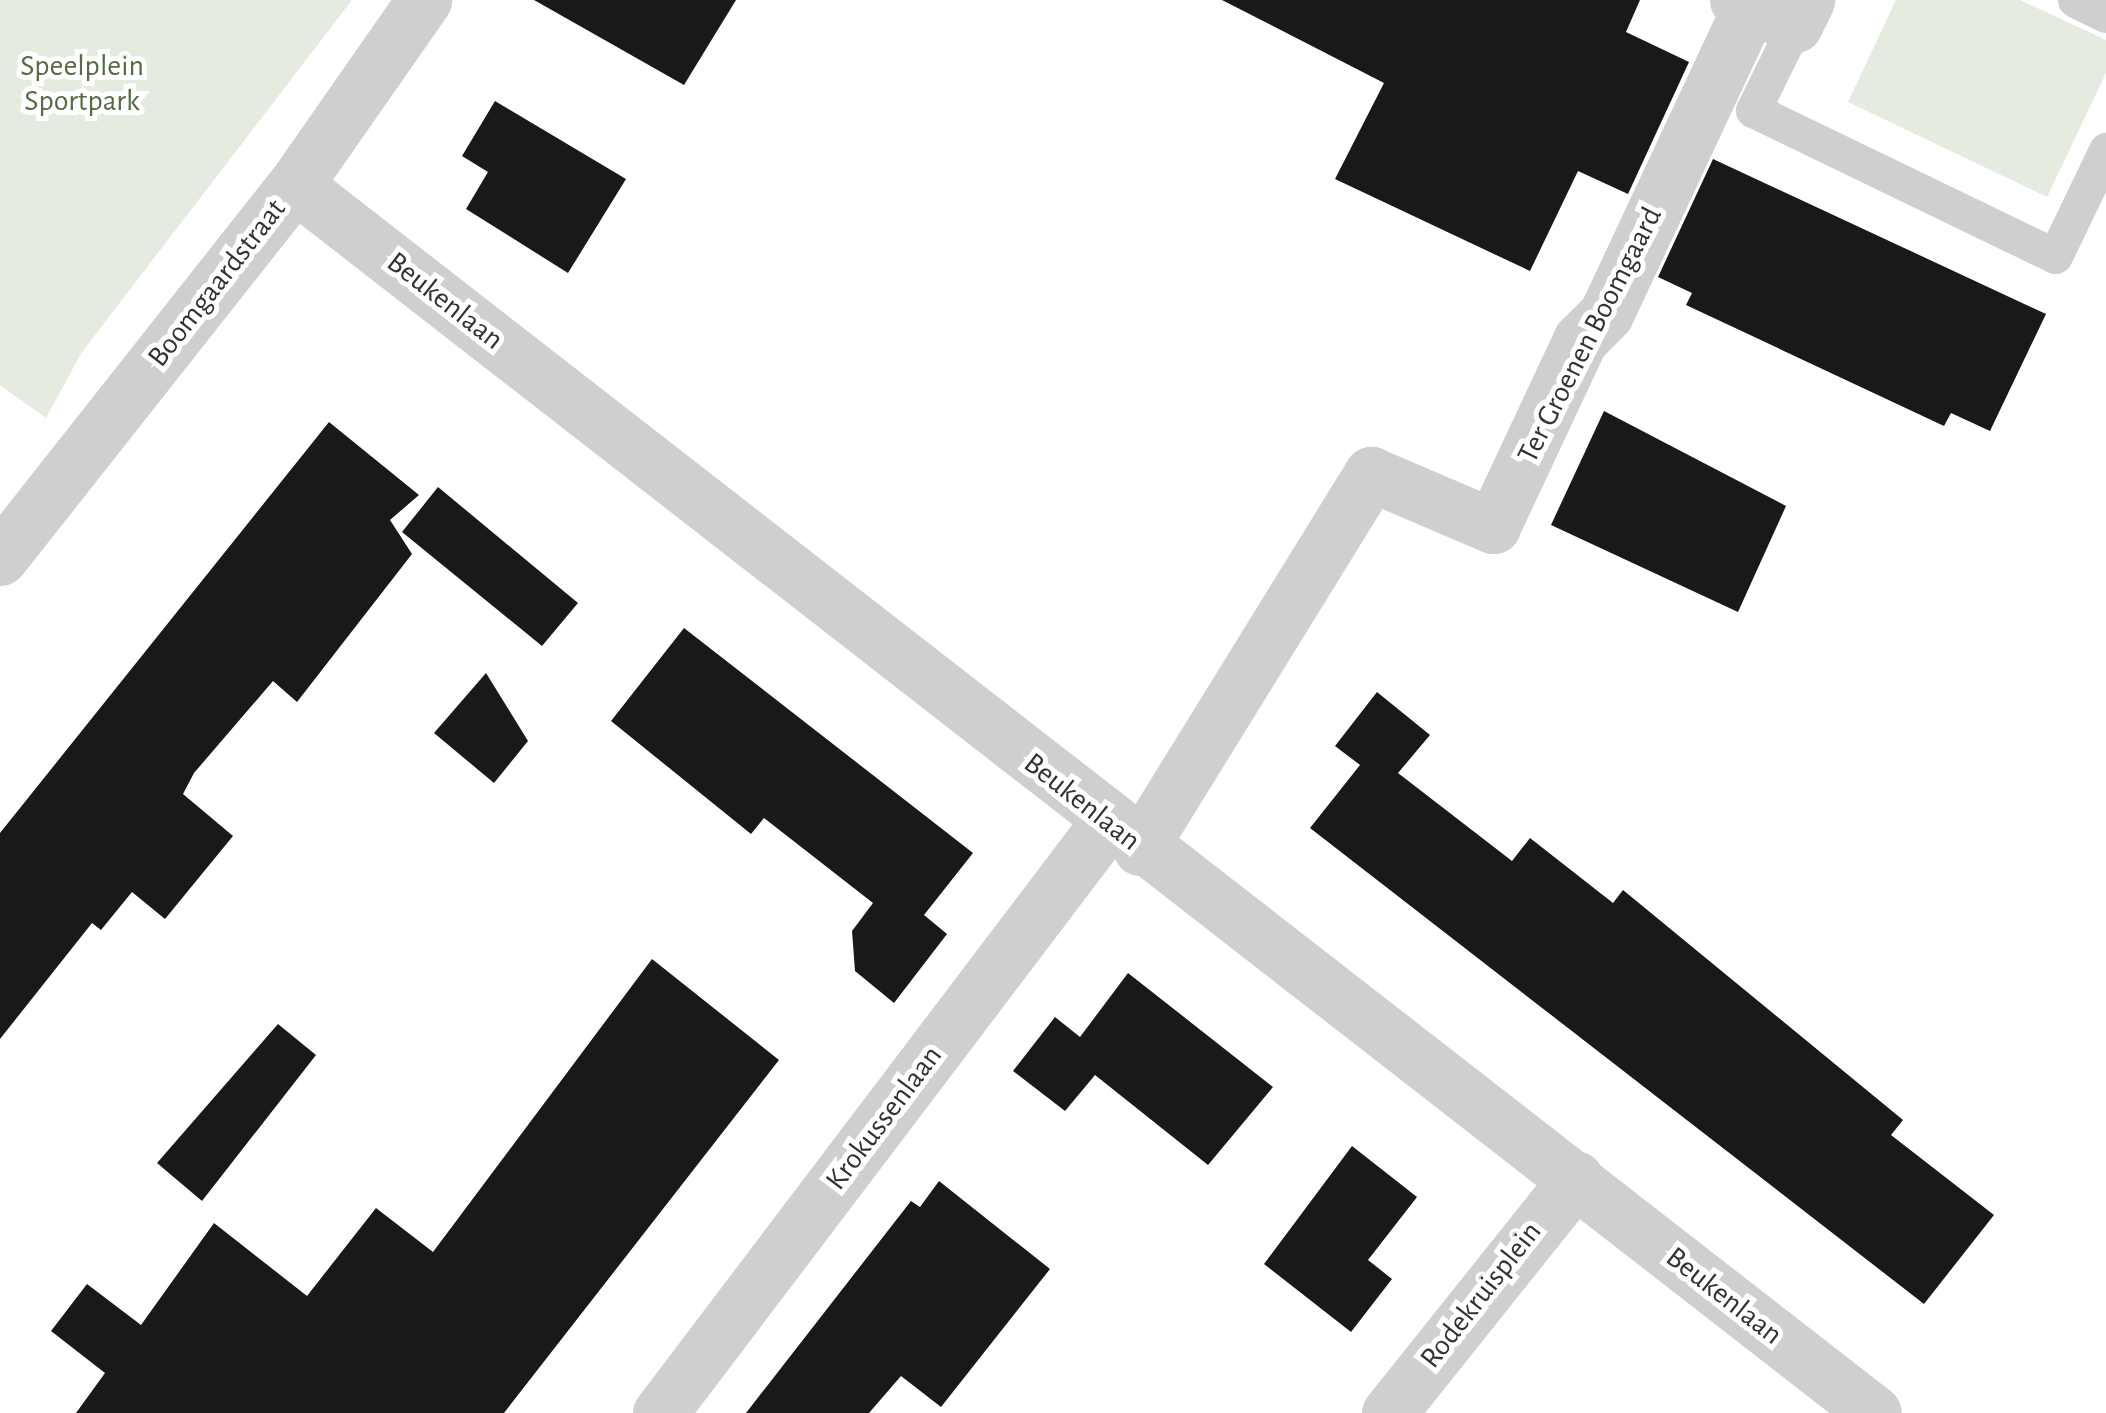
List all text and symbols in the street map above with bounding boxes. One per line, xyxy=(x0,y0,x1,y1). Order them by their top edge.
park label: Speelplein Sportpark xyxy=(20,48,144,118)
street label: Boomgaardstraat xyxy=(140,192,294,374)
street label: Ter Groenen Boomgaard xyxy=(1510,201,1670,469)
street label: Beukenlaan xyxy=(380,244,510,358)
street label: Beukenlaan xyxy=(1017,745,1147,859)
street label: Krokussenlaan xyxy=(818,1039,950,1197)
street label: Rodekruisplein xyxy=(1413,1215,1549,1375)
street label: Beukenlaan xyxy=(1659,1239,1789,1353)

